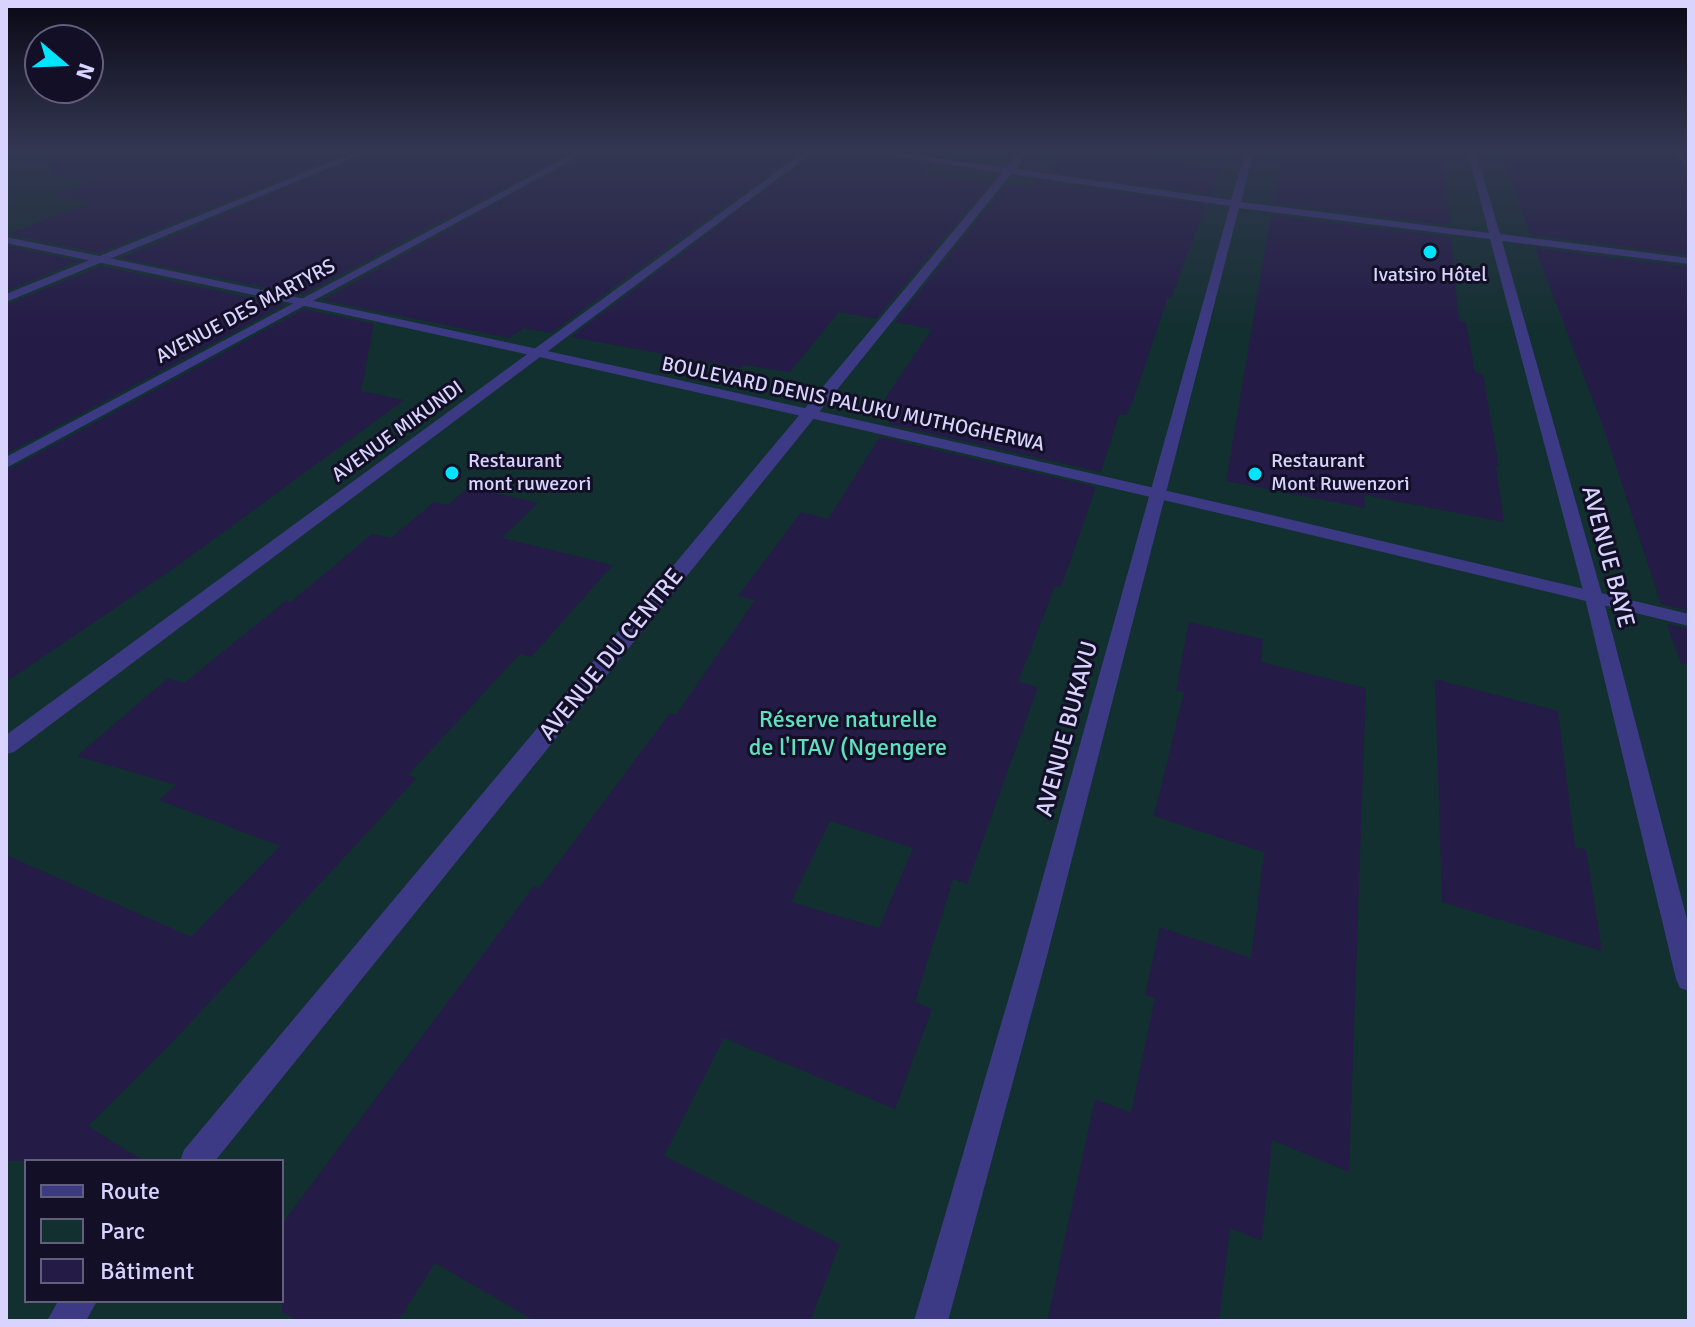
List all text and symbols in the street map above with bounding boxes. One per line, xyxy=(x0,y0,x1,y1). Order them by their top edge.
north arrow xyxy=(24,24,104,104)
text: N xyxy=(70,60,101,83)
marker: Ivatsiro Hôtel xyxy=(1421,243,1439,261)
street label: AVENUE DES MARTYRS xyxy=(152,255,340,369)
place label: Ivatsiro Hôtel xyxy=(1373,264,1487,288)
street label: BOULEVARD DENIS PALUKU MUTHOGHERWA xyxy=(659,353,1047,457)
street label: AVENUE MIKUNDI xyxy=(328,376,468,488)
place label: Restaurant mont ruwezori xyxy=(468,450,591,497)
place label: Restaurant Mont Ruwenzori xyxy=(1271,450,1410,497)
marker: Restaurant mont ruwezori xyxy=(443,464,461,482)
marker: Restaurant Mont Ruwenzori xyxy=(1246,465,1264,483)
street label: AVENUE BAYE xyxy=(1574,483,1640,631)
street label: AVENUE DU CENTRE xyxy=(534,563,690,747)
street label: AVENUE BUKAVU xyxy=(1031,638,1105,820)
park label: Réserve naturelle de l'ITAV (Ngengere xyxy=(749,707,947,763)
legend xyxy=(24,1159,284,1303)
text: Route xyxy=(100,1176,160,1206)
text: Parc xyxy=(100,1216,145,1246)
text: Bâtiment xyxy=(100,1256,194,1286)

